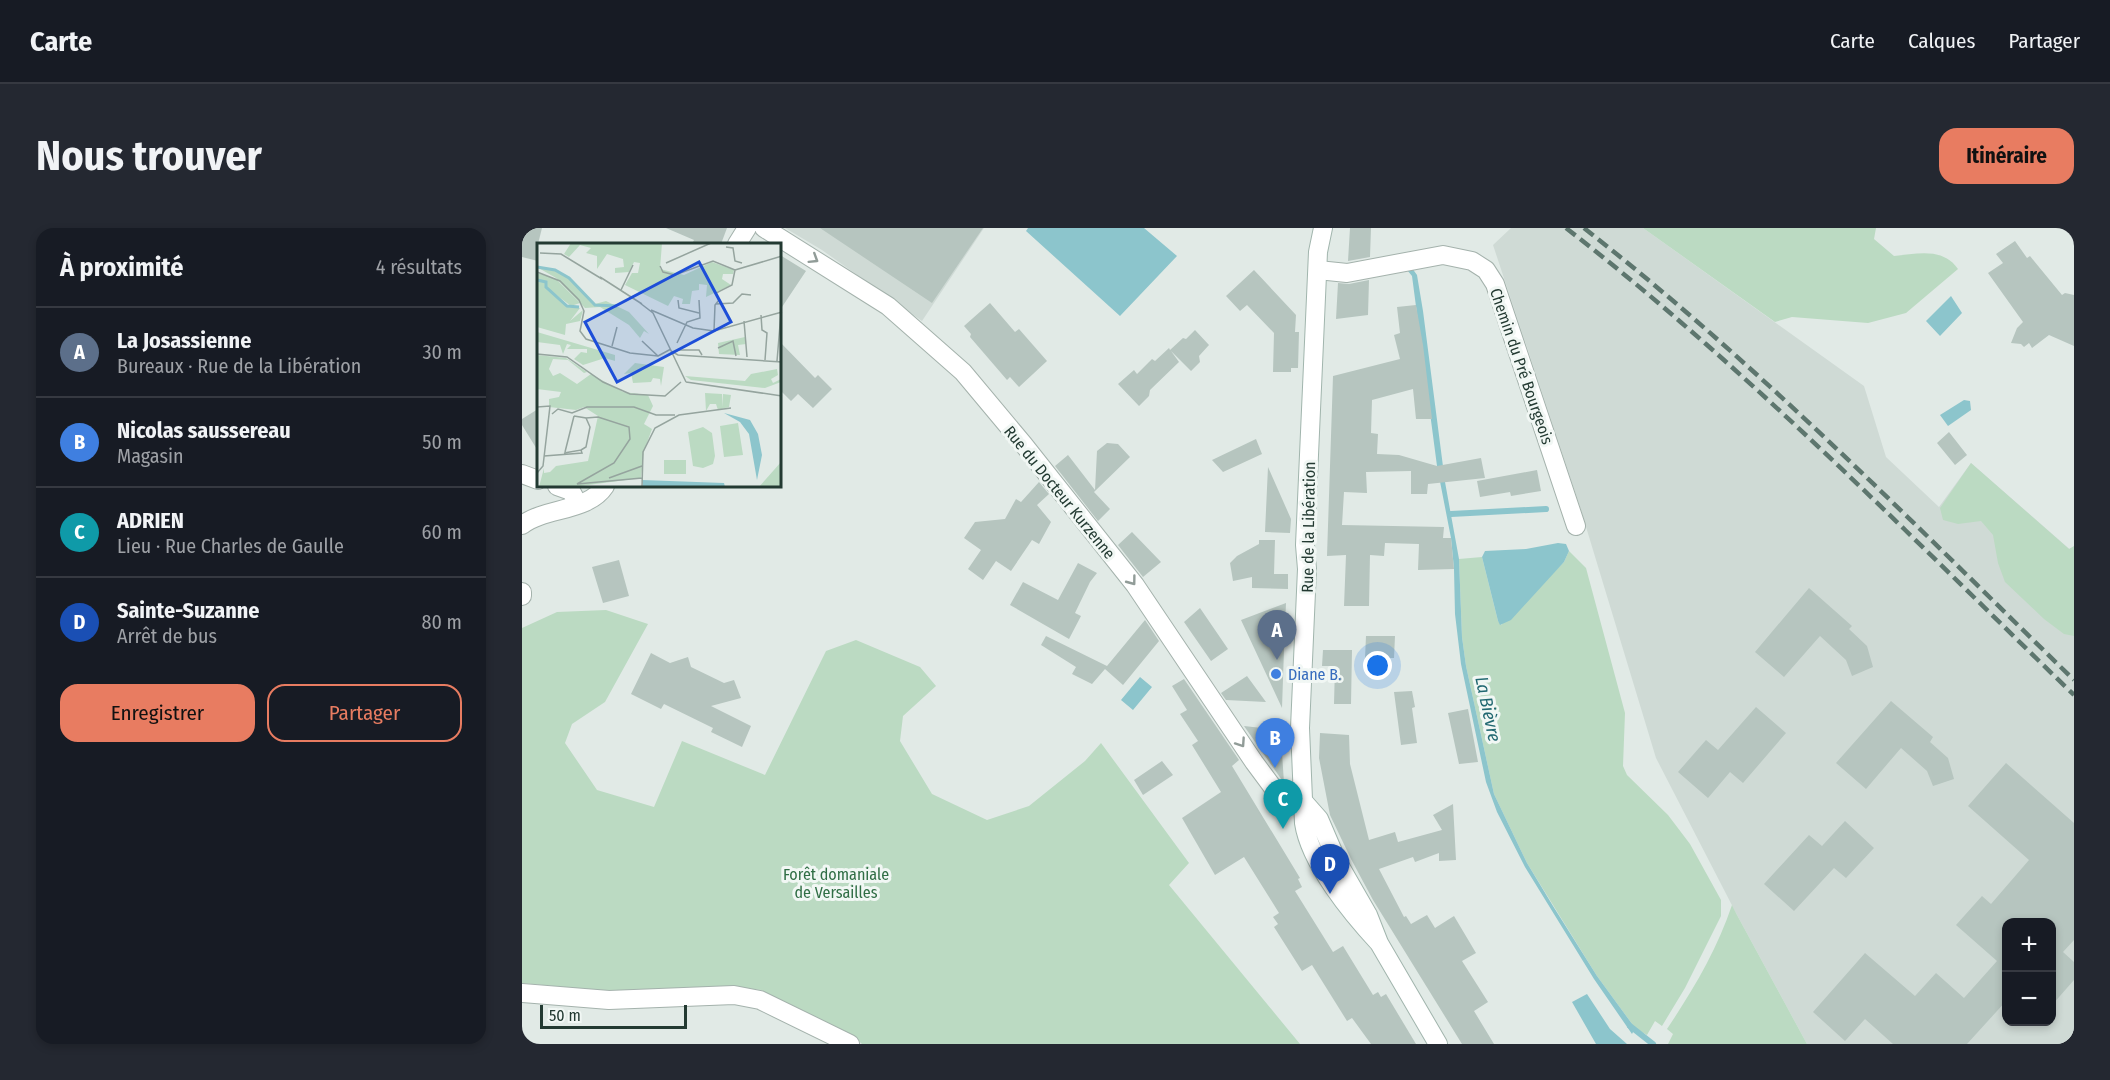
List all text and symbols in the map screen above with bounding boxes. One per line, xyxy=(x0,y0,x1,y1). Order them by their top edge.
text: Carte xyxy=(30,25,92,58)
text: Carte xyxy=(1830,28,1875,54)
text: Calques xyxy=(1908,28,1975,54)
text: Partager xyxy=(2008,28,2080,54)
button: Itinéraire xyxy=(1939,128,2074,184)
text: Nous trouver xyxy=(36,131,262,181)
inset map xyxy=(537,243,782,488)
one-way arrow xyxy=(808,251,818,263)
text: À proximité xyxy=(60,252,183,283)
text: 4 résultats xyxy=(376,255,462,279)
street label: Chemin du Pré Bourgeois xyxy=(1486,286,1557,447)
text: La Josassienne xyxy=(117,327,251,354)
text: A xyxy=(74,340,85,364)
text: 30 m xyxy=(422,340,462,364)
text: Bureaux · Rue de la Libération xyxy=(117,354,361,378)
text: Nicolas saussereau xyxy=(117,417,291,444)
street label: Rue du Docteur Kurzenne xyxy=(1000,422,1119,563)
text: B xyxy=(74,430,85,454)
text: 50 m xyxy=(422,430,462,454)
text: Magasin xyxy=(117,444,184,468)
street label: Rue de la Libération xyxy=(1298,461,1319,593)
text: ADRIEN xyxy=(117,507,184,534)
text: C xyxy=(74,520,85,544)
text: 60 m xyxy=(422,520,462,544)
text: Lieu · Rue Charles de Gaulle xyxy=(117,534,344,558)
one-way arrow xyxy=(1124,575,1135,586)
text: Sainte-Suzanne xyxy=(117,597,259,624)
text: D xyxy=(74,610,85,634)
text: 80 m xyxy=(422,610,462,634)
pin: A xyxy=(1258,610,1296,660)
text: Arrêt de bus xyxy=(117,624,217,648)
your location xyxy=(1363,651,1392,680)
place label: Diane B. xyxy=(1288,665,1341,684)
marker: Diane B. xyxy=(1269,667,1283,681)
water label: La Bièvre xyxy=(1470,674,1506,744)
button: Enregistrer xyxy=(60,684,255,742)
button: Partager xyxy=(267,684,462,742)
pin: B xyxy=(1256,718,1294,768)
one-way arrow xyxy=(1234,736,1245,747)
pin: C xyxy=(1264,780,1302,829)
pin: D xyxy=(1310,844,1350,894)
park label: Forêt domaniale de Versailles xyxy=(783,865,889,902)
map controls xyxy=(2002,918,2056,1026)
button: + xyxy=(2002,918,2056,972)
button: − xyxy=(2002,972,2056,1026)
scale bar xyxy=(540,1002,687,1030)
text: 50 m xyxy=(549,1006,581,1025)

